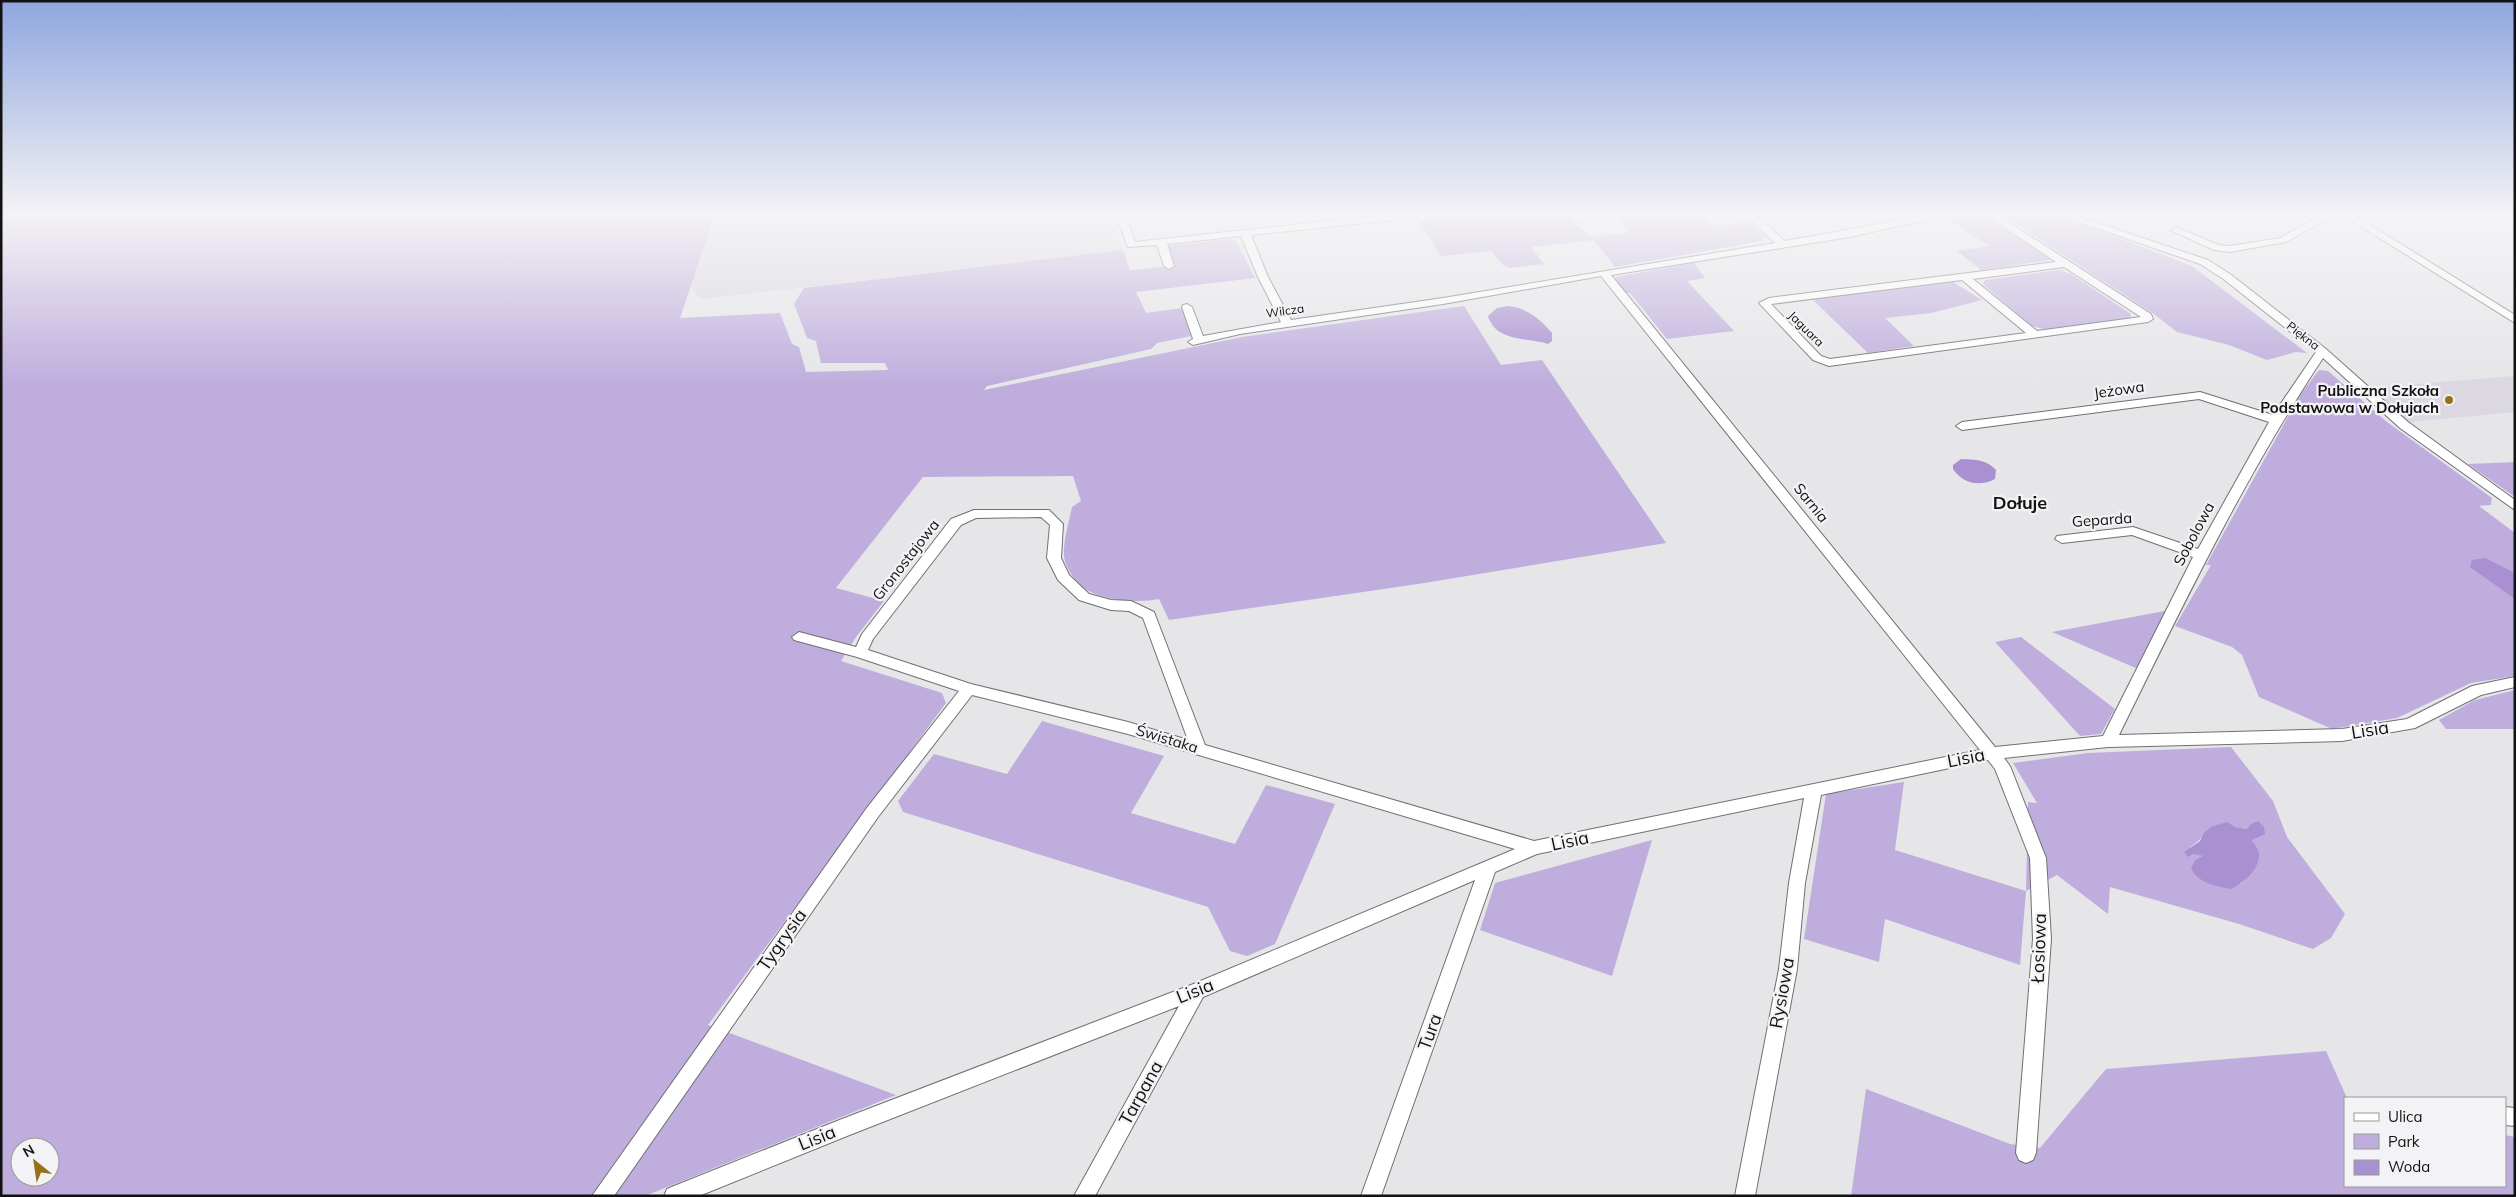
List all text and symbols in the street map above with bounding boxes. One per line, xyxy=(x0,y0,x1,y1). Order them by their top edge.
street label: Wilcza xyxy=(1265,300,1305,321)
street label: Jaguara xyxy=(1785,308,1827,350)
street label: Piękna xyxy=(2284,318,2323,353)
street label: Jeżowa xyxy=(2092,377,2146,402)
place label: Publiczna Szkoła Podstawowa w Dołujach xyxy=(2260,381,2439,417)
marker: Publiczna Szkoła Podstawowa w Dołujach xyxy=(2443,394,2455,406)
street label: Sarnia xyxy=(1790,479,1833,526)
district label: Dołuje xyxy=(1993,491,2047,514)
street label: Sobolowa xyxy=(2169,499,2218,569)
street label: Geparda xyxy=(2071,508,2133,531)
street label: Gronostajowa xyxy=(868,515,943,604)
street label: Lisia xyxy=(2349,715,2391,744)
street label: Świstaka xyxy=(1134,720,1201,757)
street label: Lisia xyxy=(1945,743,1987,772)
street label: Lisia xyxy=(1549,825,1591,856)
street label: Tygrysia xyxy=(752,904,811,975)
street label: Łosiowa xyxy=(2026,913,2051,984)
street label: Rysiowa xyxy=(1764,956,1799,1030)
street label: Lisia xyxy=(1173,973,1217,1008)
street label: Tura xyxy=(1412,1010,1447,1053)
street label: Tarpana xyxy=(1114,1057,1168,1129)
legend xyxy=(2344,1097,2506,1187)
text: Ulica xyxy=(2388,1107,2422,1126)
street label: Lisia xyxy=(795,1120,839,1155)
text: Park xyxy=(2388,1132,2420,1151)
north arrow xyxy=(10,1137,60,1187)
text: N xyxy=(19,1140,38,1161)
text: Woda xyxy=(2388,1157,2430,1176)

